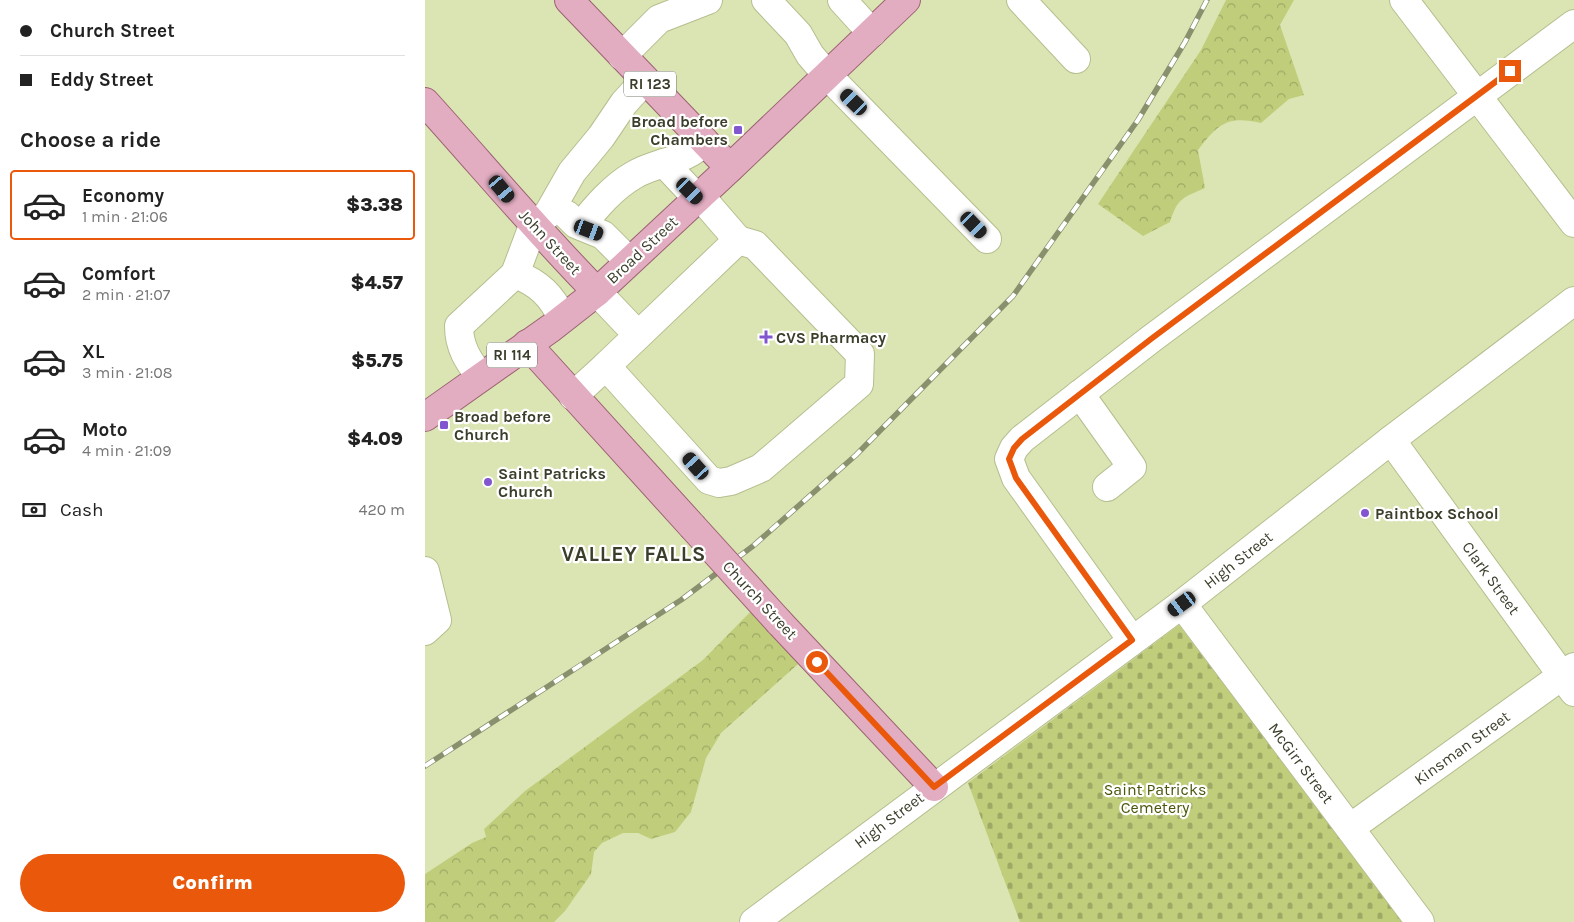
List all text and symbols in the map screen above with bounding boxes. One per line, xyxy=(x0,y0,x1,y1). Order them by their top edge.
text: Church Street xyxy=(50,20,175,42)
route end xyxy=(1499,60,1521,82)
text: Eddy Street xyxy=(50,69,154,91)
road number: RI 123 xyxy=(624,72,676,96)
car xyxy=(838,86,870,118)
place label: Broad before Chambers xyxy=(631,112,728,149)
marker: Broad before Chambers xyxy=(732,124,744,136)
text: Choose a ride xyxy=(20,127,161,153)
car xyxy=(486,173,517,205)
car xyxy=(674,175,705,207)
icon: car xyxy=(22,183,67,228)
text: Economy xyxy=(82,185,164,207)
text: $3.38 xyxy=(346,194,403,216)
street label: John Street xyxy=(515,205,585,279)
text: 1 min · 21:06 xyxy=(82,207,168,226)
car xyxy=(958,209,989,241)
street label: Broad Street xyxy=(602,212,682,288)
car xyxy=(572,218,605,242)
icon: car xyxy=(22,261,67,306)
text: Comfort xyxy=(82,263,156,285)
text: $4.57 xyxy=(350,272,403,294)
text: 2 min · 21:07 xyxy=(82,285,170,304)
place label: CVS Pharmacy xyxy=(776,328,886,347)
marker: CVS Pharmacy xyxy=(760,331,772,343)
icon: car xyxy=(22,339,67,384)
text: XL xyxy=(82,341,104,363)
road number: RI 114 xyxy=(487,342,537,368)
text: $5.75 xyxy=(351,350,403,372)
text: 3 min · 21:08 xyxy=(82,363,173,382)
place label: Broad before Church xyxy=(454,407,551,444)
icon: car xyxy=(22,417,67,462)
text: Moto xyxy=(82,419,128,441)
marker: Broad before Church xyxy=(438,419,450,431)
text: $4.09 xyxy=(347,428,403,450)
text: 4 min · 21:09 xyxy=(82,441,172,460)
car xyxy=(680,450,711,482)
place label: Saint Patricks Church xyxy=(498,464,606,501)
marker: Saint Patricks Church xyxy=(482,476,494,488)
icon: cash xyxy=(20,496,48,524)
text: Cash xyxy=(60,499,104,521)
text: 420 m xyxy=(359,500,405,519)
place label: Paintbox School xyxy=(1375,504,1499,523)
marker: Paintbox School xyxy=(1359,507,1371,519)
street label: High Street xyxy=(1200,527,1276,593)
street label: Clark Street xyxy=(1458,538,1524,618)
district label: VALLEY FALLS xyxy=(561,542,707,566)
street label: Church Street xyxy=(719,557,801,643)
car xyxy=(1165,589,1198,619)
route start xyxy=(806,651,828,673)
street label: Kinsman Street xyxy=(1410,707,1514,789)
street label: McGirr Street xyxy=(1264,719,1338,807)
park label: Saint Patricks Cemetery xyxy=(1104,780,1206,817)
street label: High Street xyxy=(851,788,927,852)
button: Confirm xyxy=(20,854,405,912)

